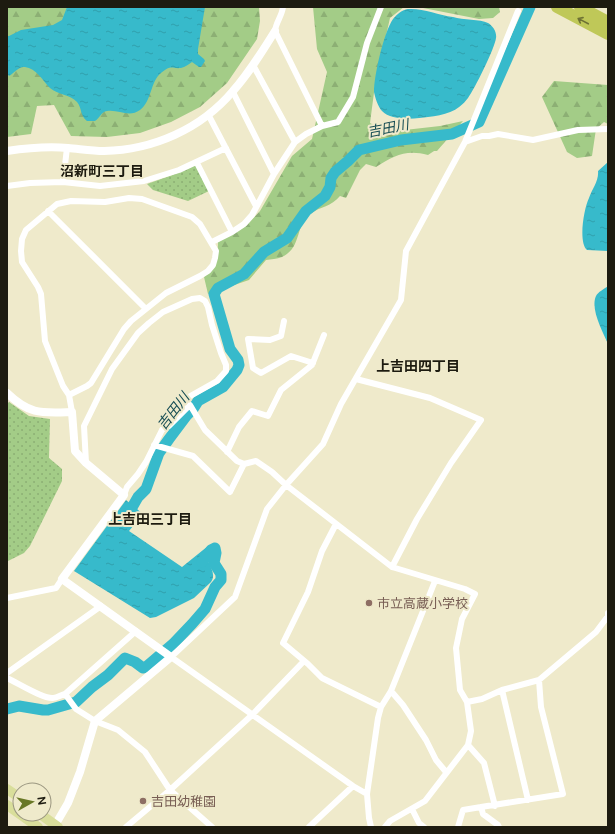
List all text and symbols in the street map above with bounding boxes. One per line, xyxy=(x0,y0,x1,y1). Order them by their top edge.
one-way arrow xyxy=(577,16,589,24)
water label: 吉田川 xyxy=(366,116,412,140)
district label: 沼新町三丁目 xyxy=(60,163,144,179)
district label: 上吉田四丁目 xyxy=(376,358,460,374)
water label: 吉田川 xyxy=(154,388,193,432)
district label: 上吉田三丁目 xyxy=(108,511,192,527)
place label: 市立高蔵小学校 xyxy=(377,596,468,611)
marker: 市立高蔵小学校 xyxy=(364,598,374,608)
north arrow xyxy=(12,782,52,822)
place label: 吉田幼稚園 xyxy=(151,794,216,809)
text: N xyxy=(35,796,48,806)
marker: 吉田幼稚園 xyxy=(138,796,148,806)

